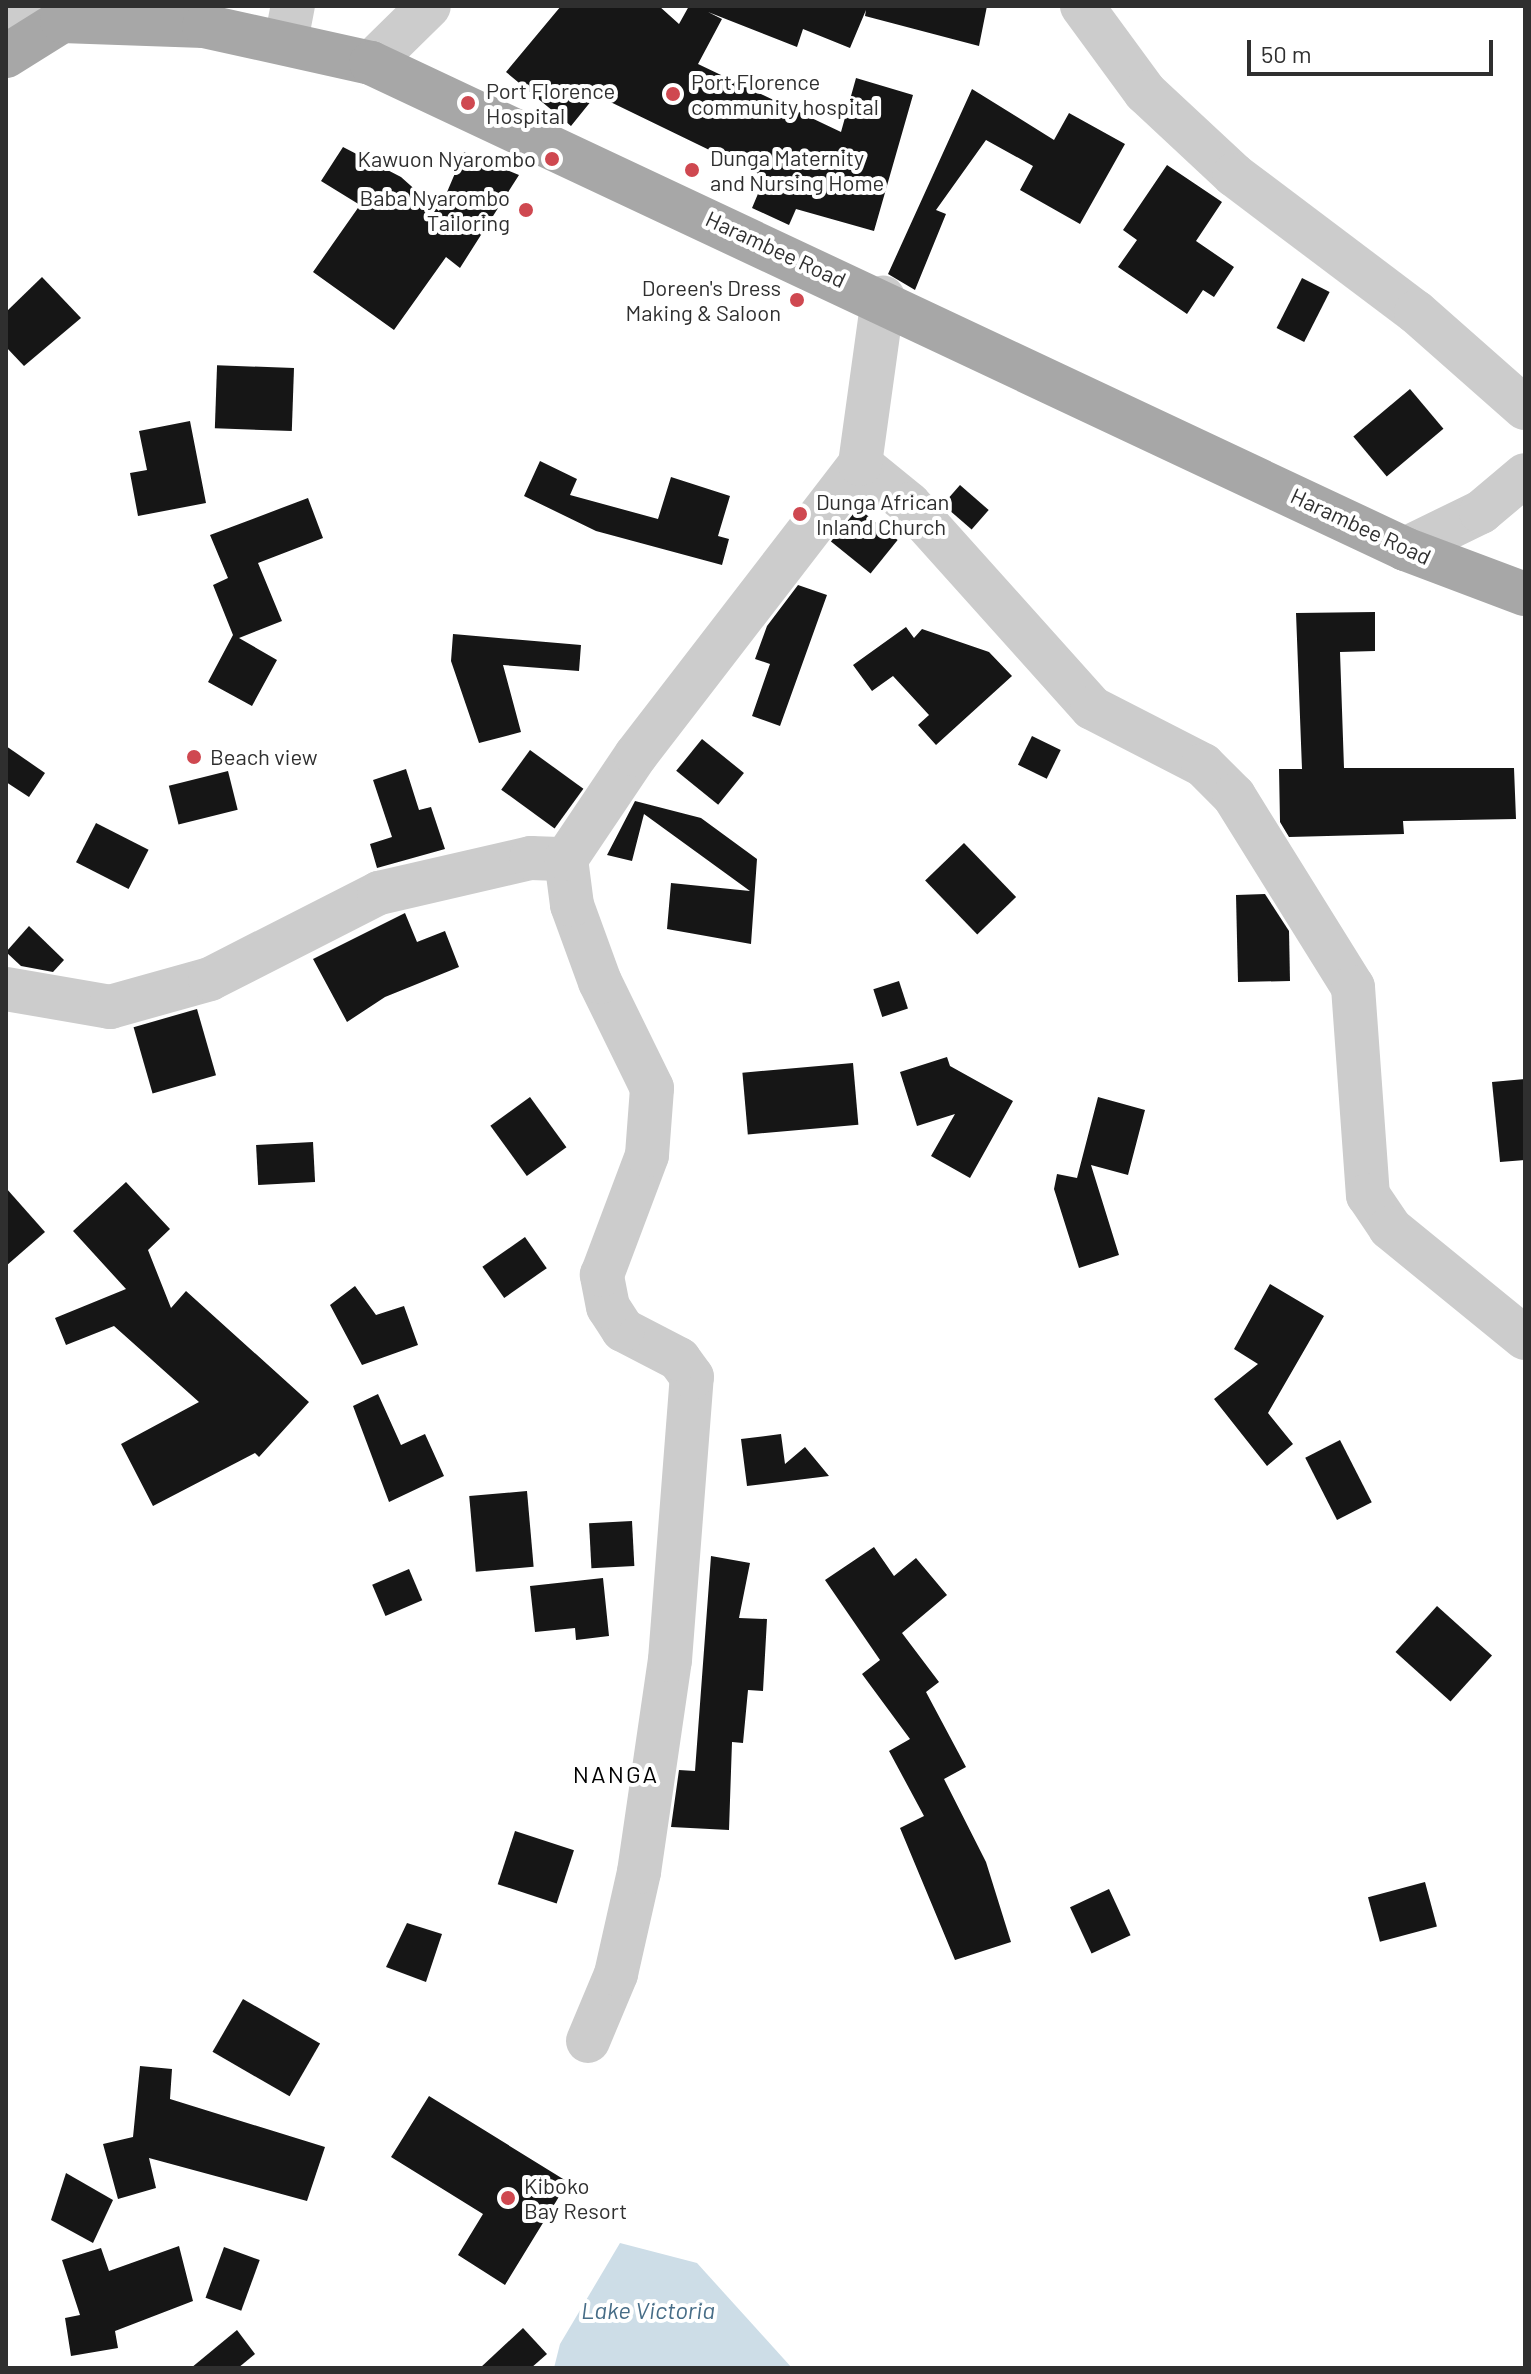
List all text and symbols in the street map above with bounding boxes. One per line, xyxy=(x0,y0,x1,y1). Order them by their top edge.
scale bar xyxy=(1251,24,1497,74)
text: 50 m xyxy=(1261,39,1312,68)
place label: Port Florence community hospital xyxy=(691,68,879,120)
place label: Port Florence Hospital xyxy=(486,77,615,128)
marker: Port Florence community hospital xyxy=(662,83,684,105)
marker: Port Florence Hospital xyxy=(457,92,479,114)
place label: Dunga Maternity and Nursing Home xyxy=(710,144,884,196)
place label: Kawuon Nyarombo xyxy=(358,146,536,172)
marker: Kawuon Nyarombo xyxy=(543,150,561,168)
marker: Dunga Maternity and Nursing Home xyxy=(681,159,703,181)
place label: Baba Nyarombo Tailoring xyxy=(360,184,510,236)
marker: Baba Nyarombo Tailoring xyxy=(517,201,535,219)
street label: Harambee Road xyxy=(702,205,850,293)
place label: Doreen's Dress Making & Saloon xyxy=(626,274,781,326)
marker: Doreen's Dress Making & Saloon xyxy=(788,291,806,309)
street label: Harambee Road xyxy=(1287,482,1435,570)
place label: Dunga African Inland Church xyxy=(816,488,949,540)
marker: Dunga African Inland Church xyxy=(791,505,809,523)
place label: Beach view xyxy=(210,744,318,770)
marker: Beach view xyxy=(185,748,203,766)
district label: NANGA xyxy=(573,1760,659,1788)
place label: Kiboko Bay Resort xyxy=(524,2172,627,2224)
marker: Kiboko Bay Resort xyxy=(499,2189,517,2207)
water label: Lake Victoria xyxy=(581,2296,715,2324)

